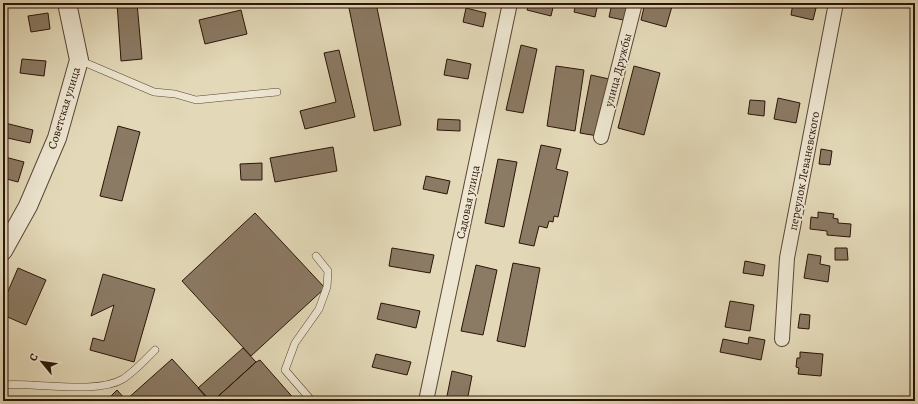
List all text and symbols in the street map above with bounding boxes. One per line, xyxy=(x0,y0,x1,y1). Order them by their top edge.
street label: улица Дружбы xyxy=(600,31,636,110)
street label: Советская улица xyxy=(44,64,84,151)
street label: переулок Леваневского xyxy=(785,110,823,232)
street label: Садовая улица xyxy=(452,163,484,240)
north arrow xyxy=(22,342,62,382)
text: С xyxy=(25,351,42,364)

